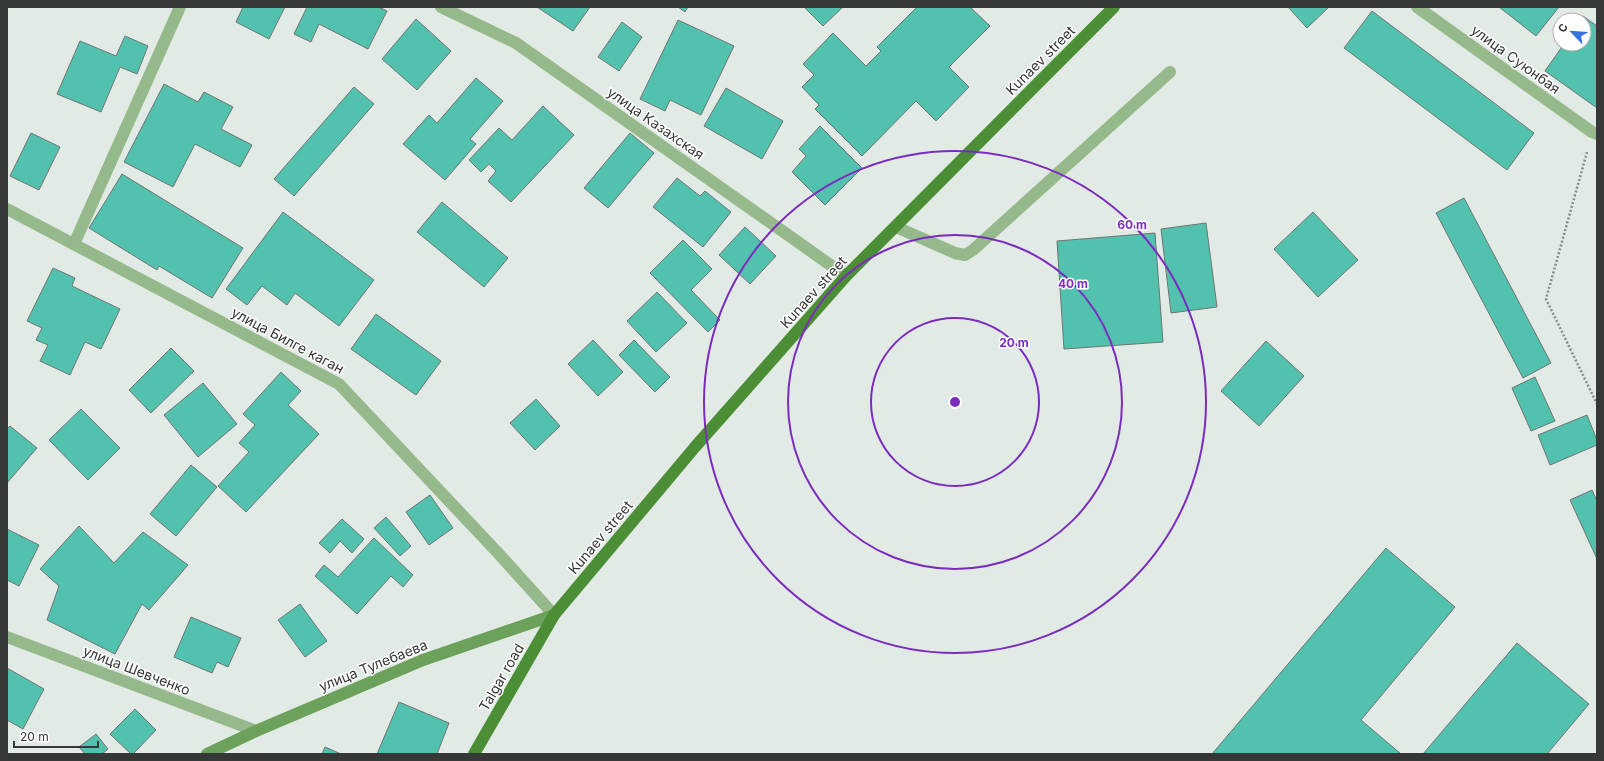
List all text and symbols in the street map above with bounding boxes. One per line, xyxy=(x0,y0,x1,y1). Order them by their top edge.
north arrow xyxy=(1552,12,1592,52)
street label: улица Суюнбая xyxy=(1468,21,1564,97)
street label: Kunaev street xyxy=(1002,22,1078,98)
street label: улица Казахская xyxy=(604,83,708,163)
text: 60 m xyxy=(1117,217,1147,232)
street label: Kunaev street xyxy=(776,252,850,331)
text: 40 m xyxy=(1058,276,1088,291)
street label: улица Билге каган xyxy=(229,303,347,377)
text: 20 m xyxy=(999,335,1029,350)
centre of rings xyxy=(948,395,962,409)
street label: Kunaev street xyxy=(564,496,636,577)
street label: улица Тулебаева xyxy=(316,636,430,694)
street label: Talgar road xyxy=(475,640,527,714)
street label: улица Шевченко xyxy=(81,642,193,698)
scale bar xyxy=(14,723,98,749)
text: 20 m xyxy=(20,729,49,744)

